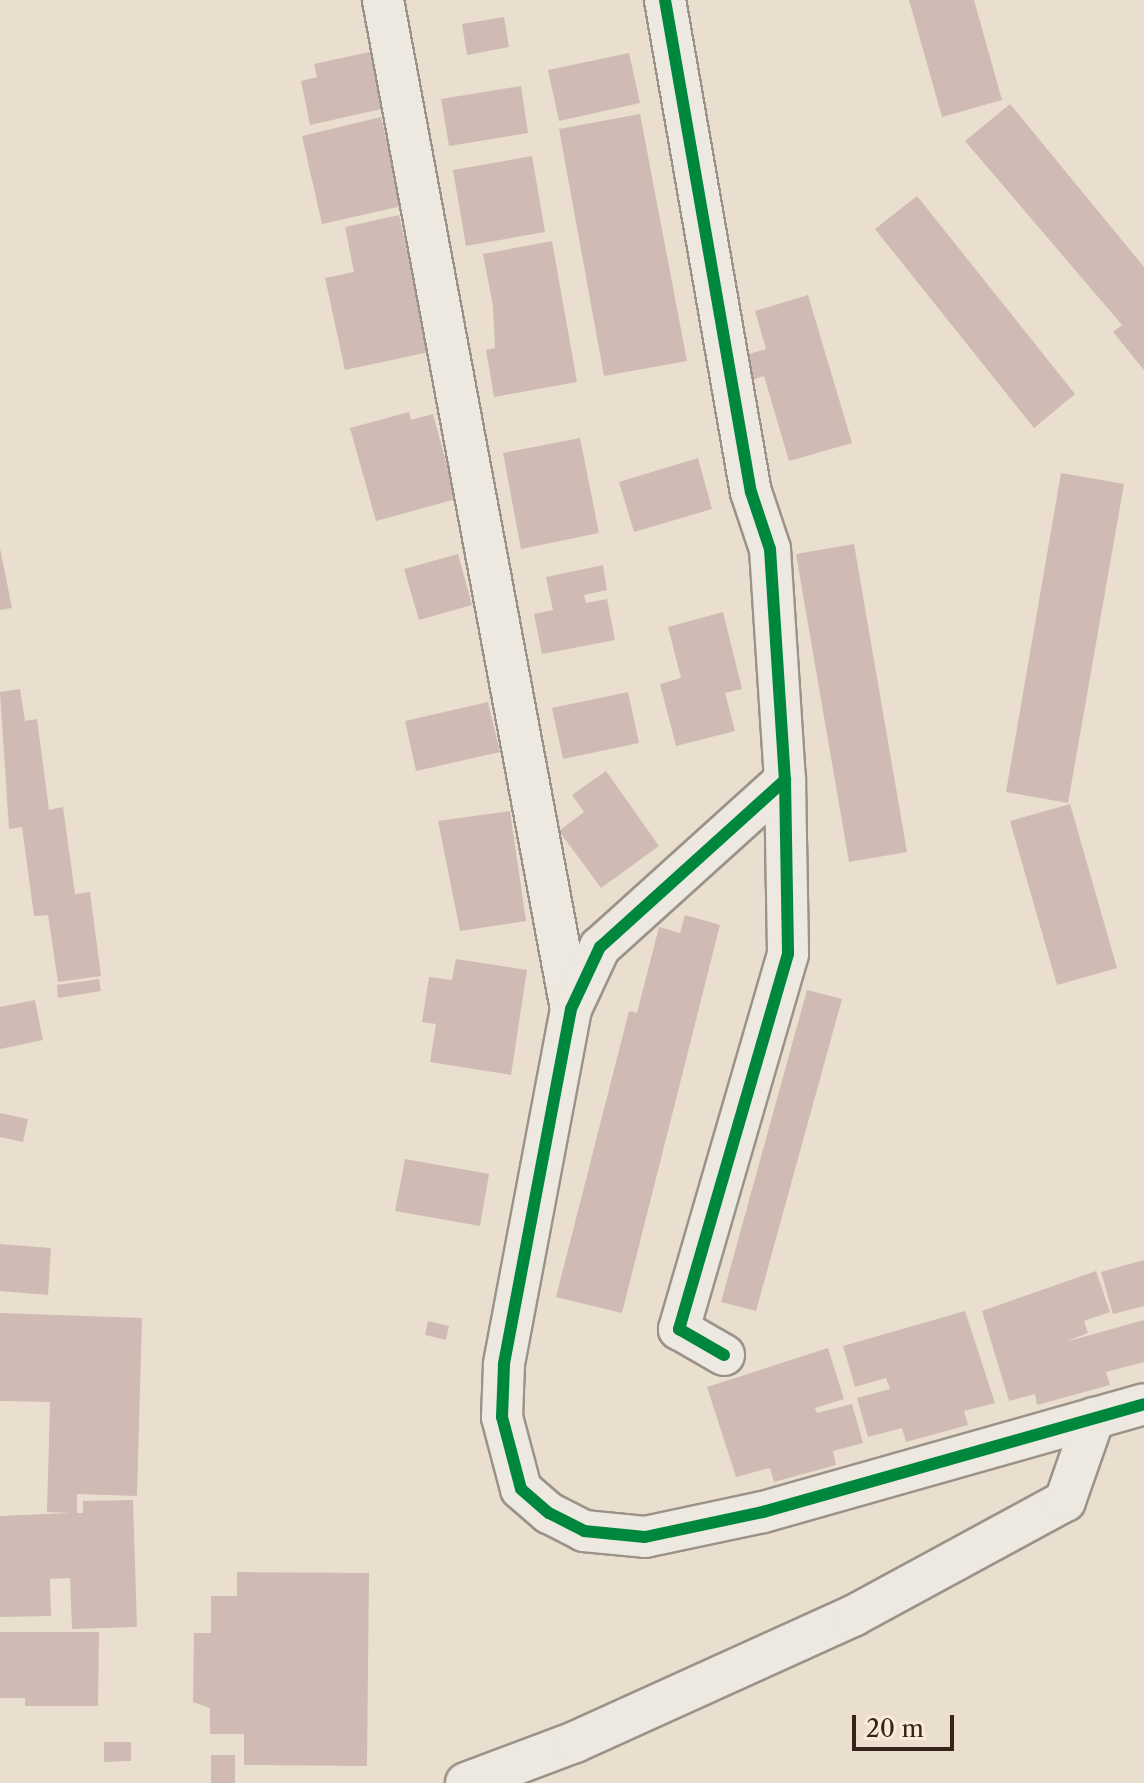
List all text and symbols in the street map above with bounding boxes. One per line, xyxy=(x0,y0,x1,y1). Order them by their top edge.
scale bar xyxy=(856,1699,958,1749)
text: 20 m xyxy=(866,1714,924,1743)

